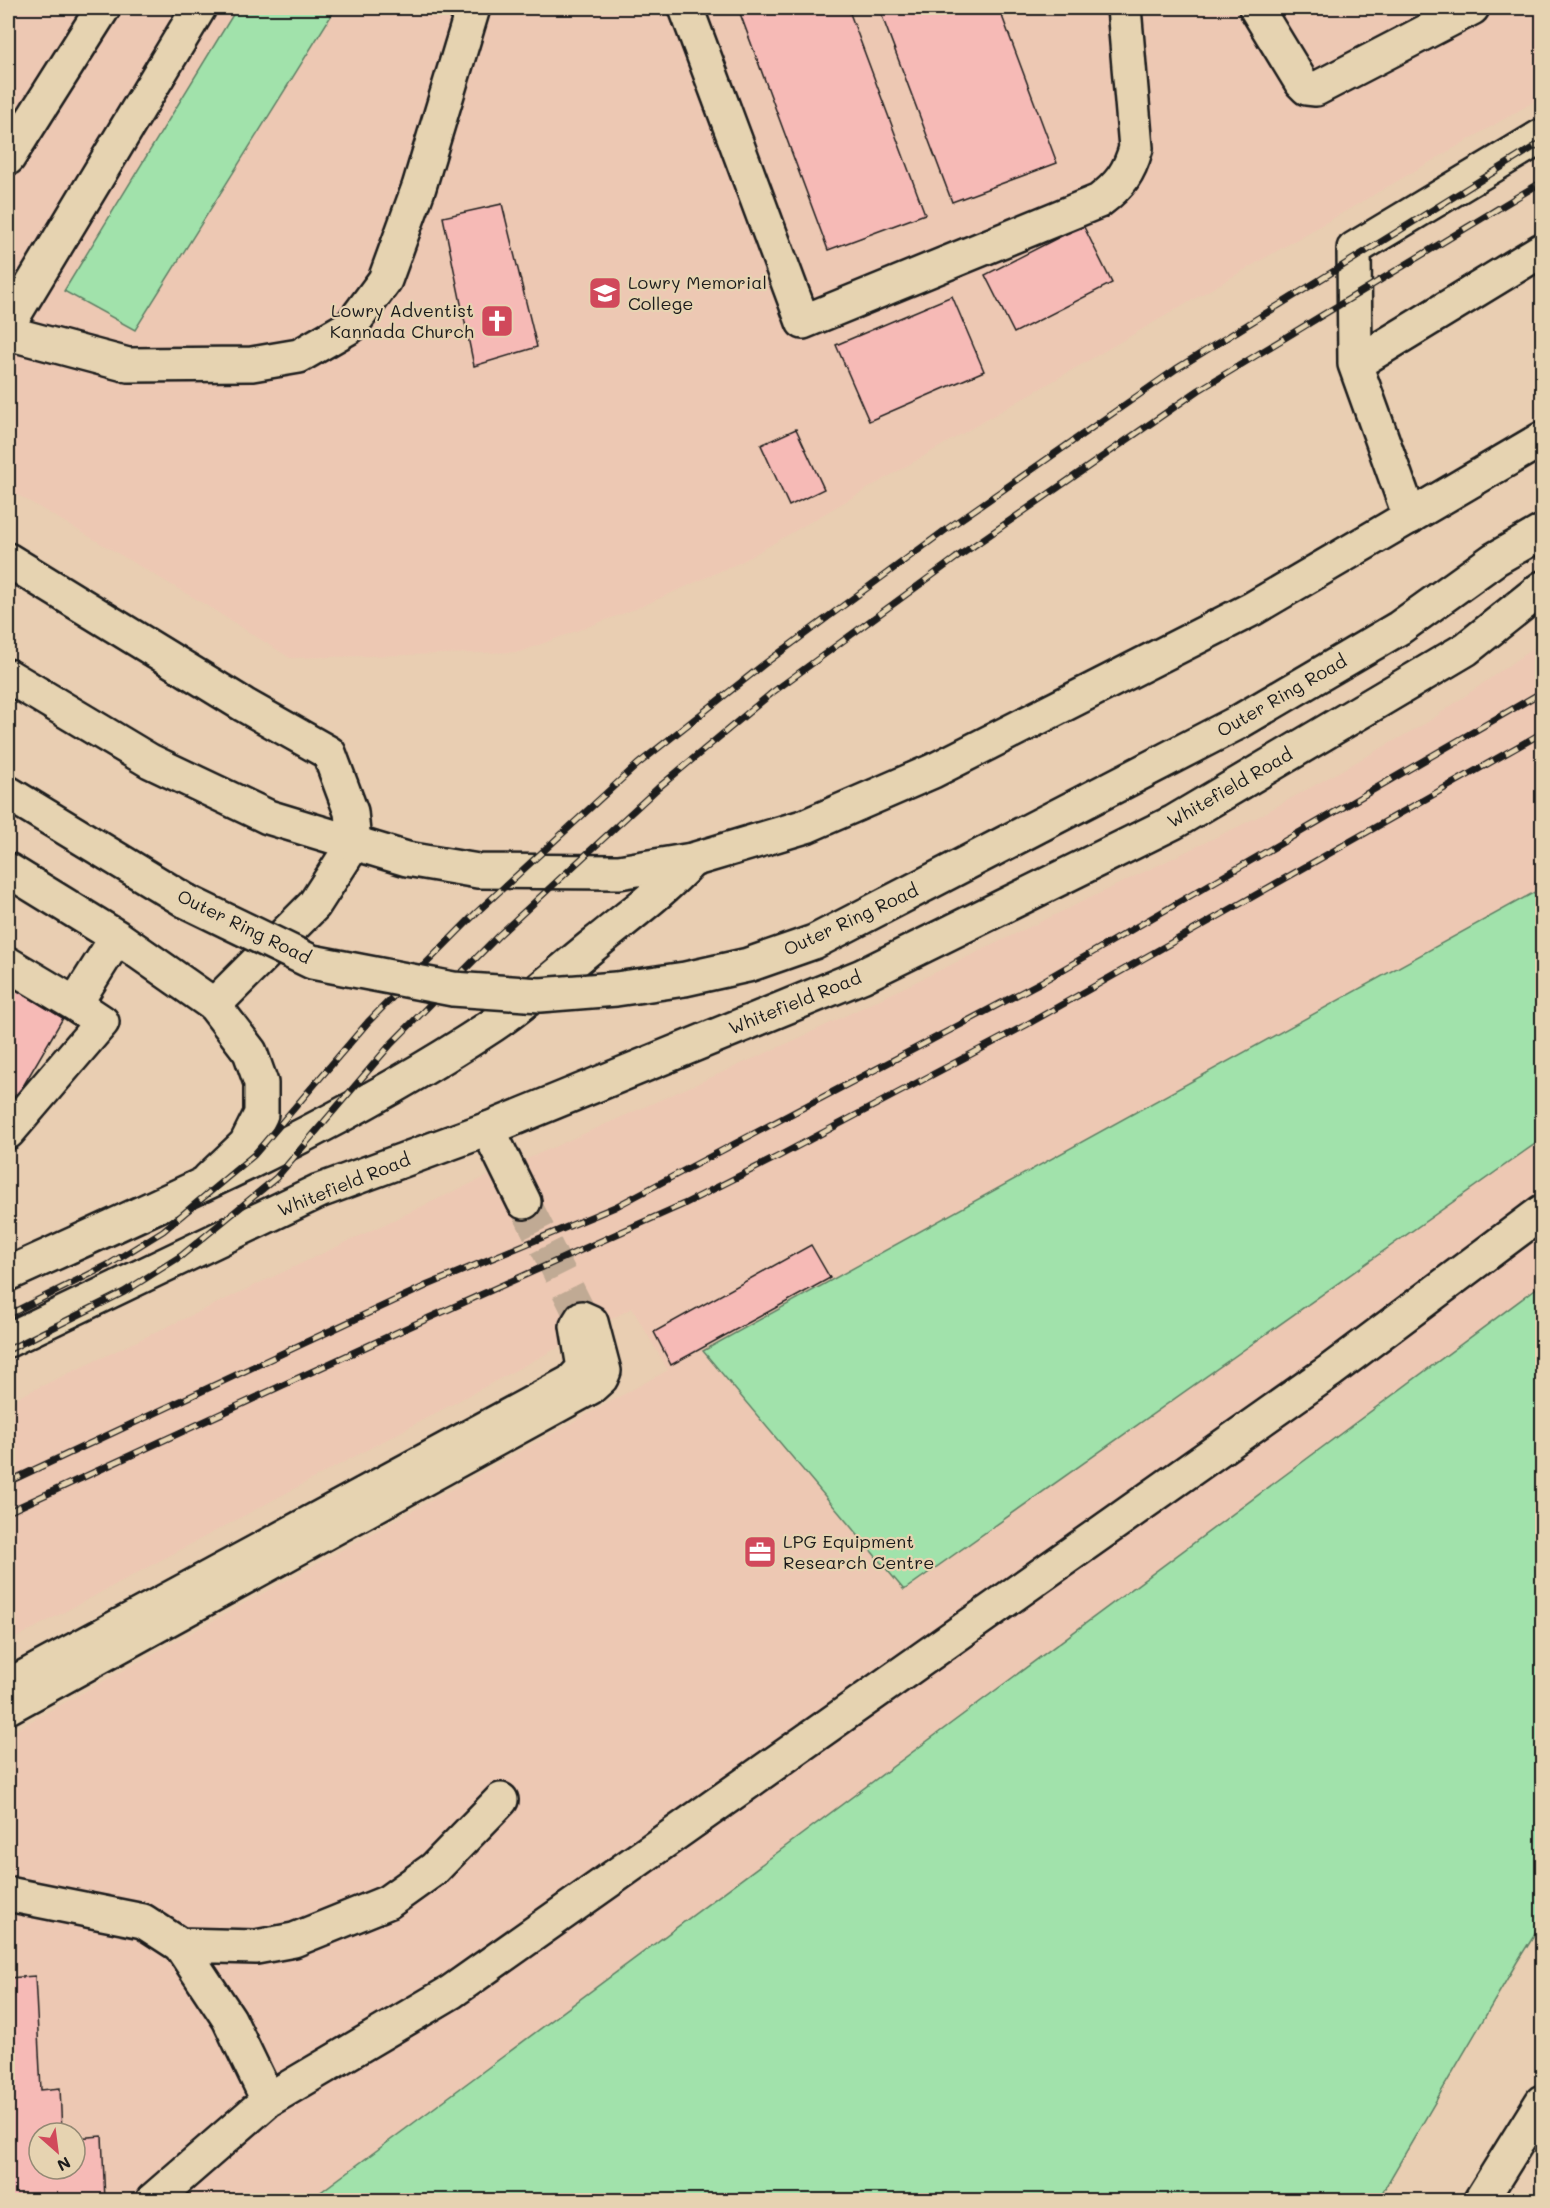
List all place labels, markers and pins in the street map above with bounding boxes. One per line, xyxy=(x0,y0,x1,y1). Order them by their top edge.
place label: Lowry Memorial College xyxy=(628,270,767,315)
school or university icon: Lowry Memorial College xyxy=(587,275,623,311)
place label: Lowry Adventist Kannada Church xyxy=(330,298,474,343)
church icon: Lowry Adventist Kannada Church xyxy=(479,303,515,339)
place label: LPG Equipment Research Centre xyxy=(783,1529,934,1574)
office icon: LPG Equipment Research Centre xyxy=(742,1534,778,1570)

